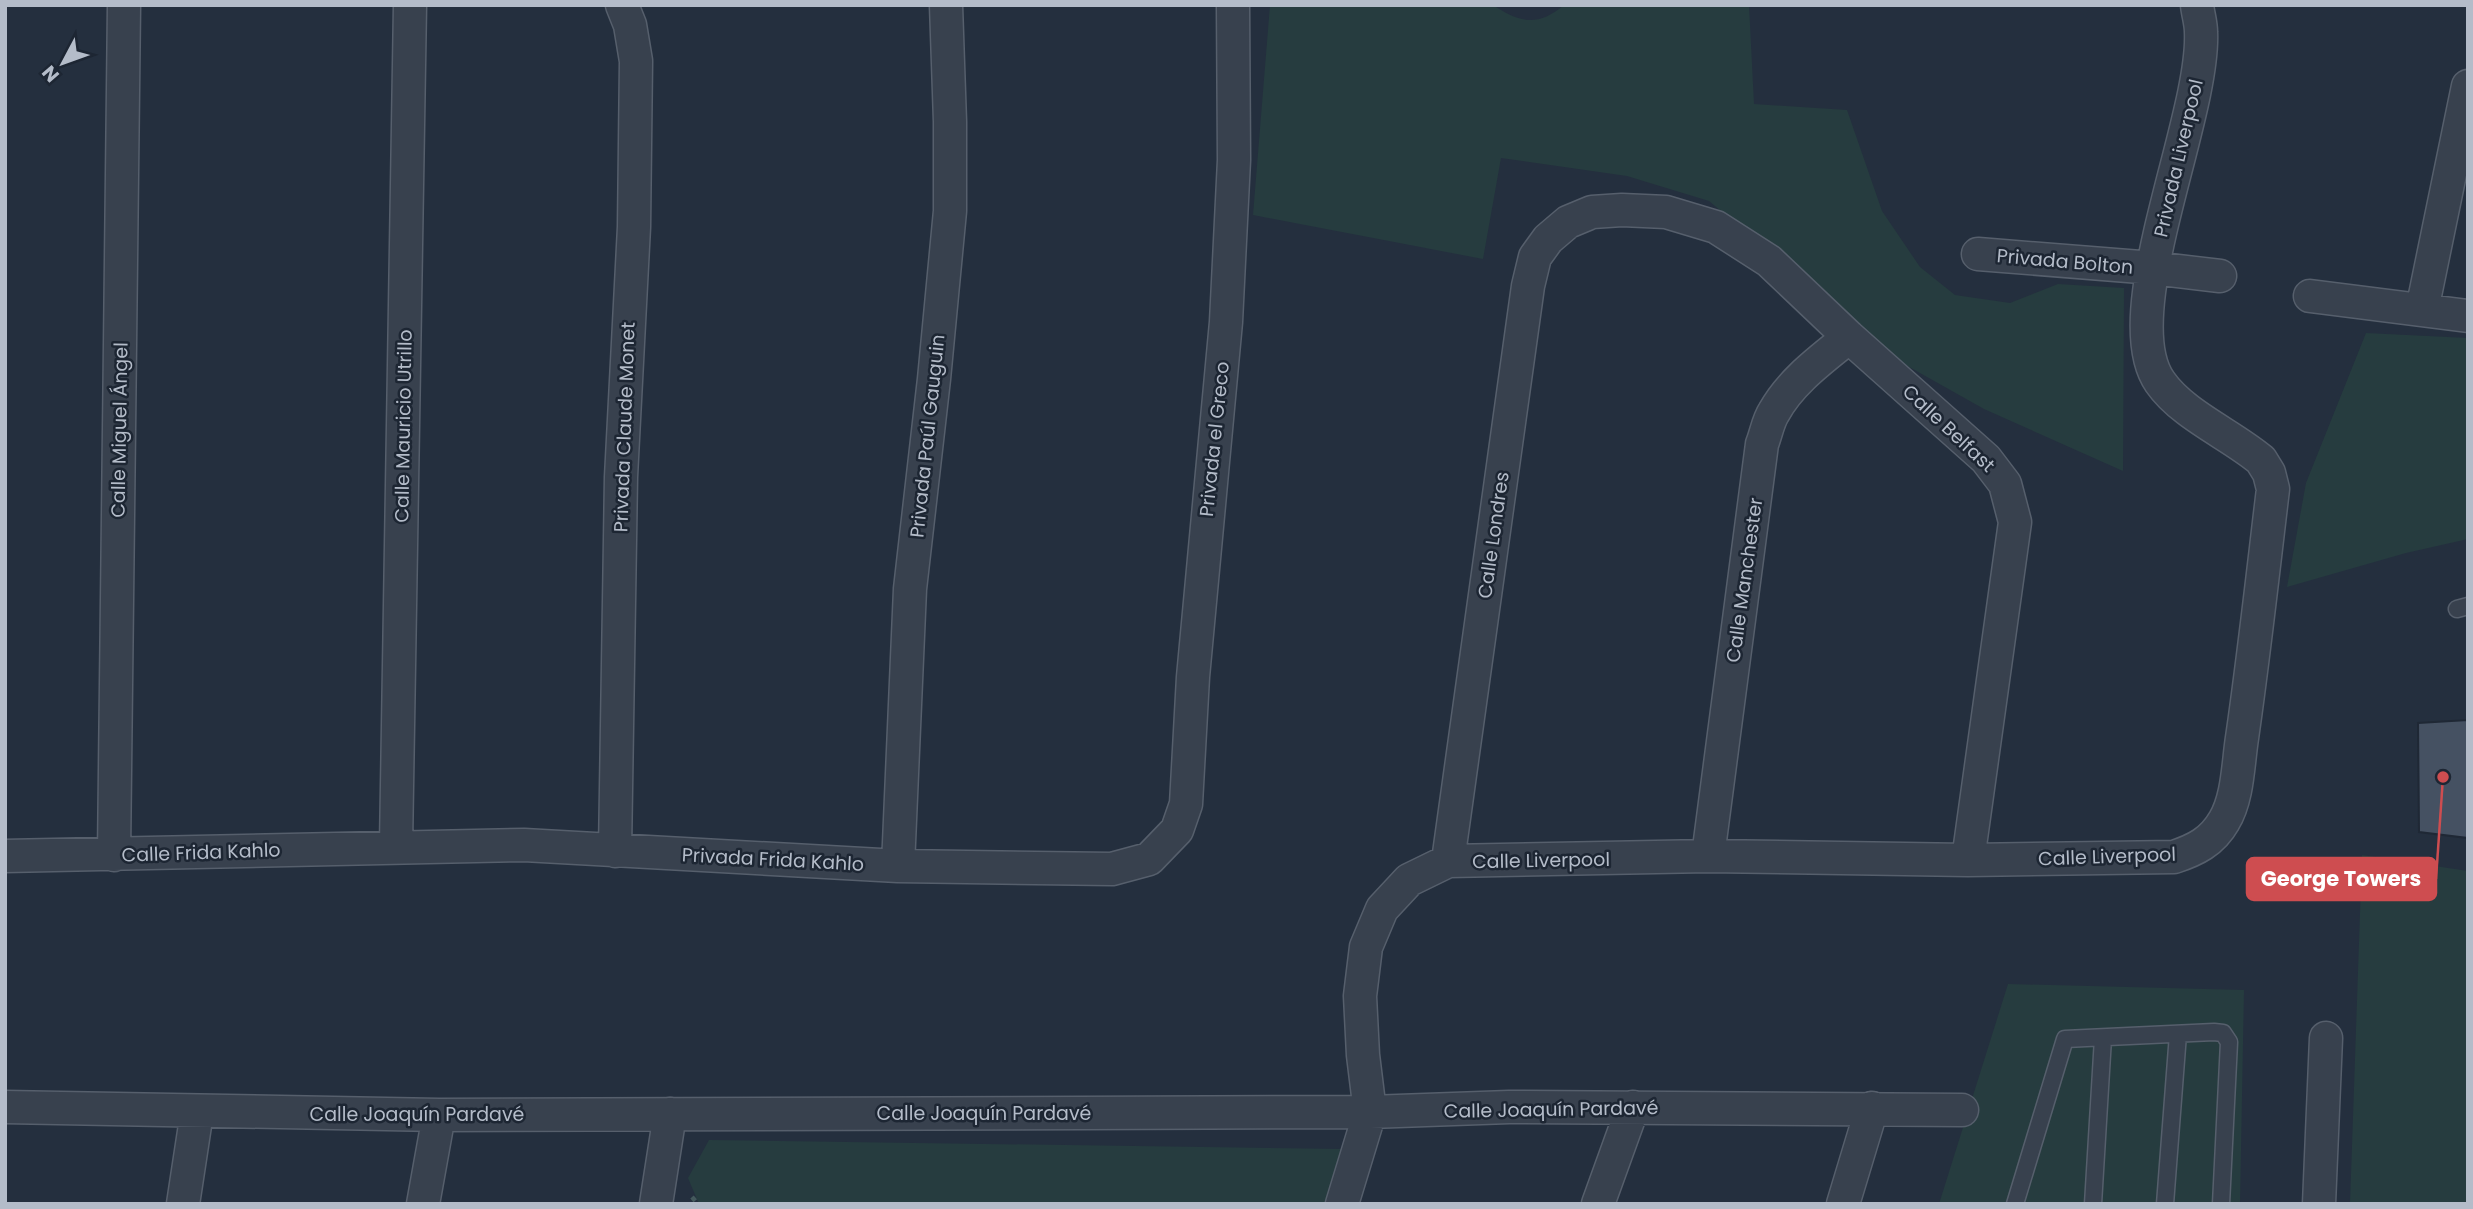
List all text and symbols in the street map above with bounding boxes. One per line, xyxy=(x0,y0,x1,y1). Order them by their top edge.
north arrow xyxy=(28,28,98,98)
text: N xyxy=(36,60,65,88)
street label: Privada Liverpool xyxy=(2147,77,2210,240)
street label: Privada Bolton xyxy=(1996,242,2134,281)
street label: Privada Claude Monet xyxy=(607,321,642,533)
street label: Calle Mauricio Utrillo xyxy=(388,329,419,523)
street label: Privada Paúl Gauguin xyxy=(903,333,952,539)
street label: Calle Miguel Ángel xyxy=(104,342,135,518)
street label: Privada el Greco xyxy=(1193,360,1236,518)
street label: Calle Belfast xyxy=(1896,378,2001,478)
street label: Calle Londres xyxy=(1471,470,1516,600)
street label: Calle Manchester xyxy=(1720,496,1769,664)
street label: Calle Frida Kahlo xyxy=(121,836,281,869)
street label: Privada Frida Kahlo xyxy=(681,841,865,878)
street label: Calle Liverpool xyxy=(2038,841,2176,872)
street label: Calle Liverpool xyxy=(1472,846,1610,875)
callout: George Towers xyxy=(2247,858,2436,900)
text: George Towers xyxy=(2261,864,2421,893)
street label: Calle Joaquín Pardavé xyxy=(1443,1094,1659,1125)
street label: Calle Joaquín Pardavé xyxy=(877,1100,1091,1127)
street label: Calle Joaquín Pardavé xyxy=(310,1101,524,1128)

